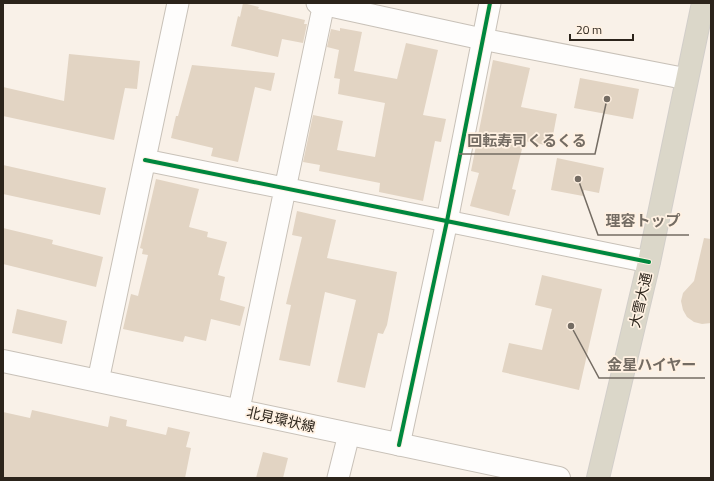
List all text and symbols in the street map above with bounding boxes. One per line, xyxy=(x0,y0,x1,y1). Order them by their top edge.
scale bar xyxy=(570,16,633,42)
text: 20 m xyxy=(576,20,602,39)
callout: 回転寿司くるくる xyxy=(459,127,595,154)
text: 回転寿司くるくる xyxy=(467,129,587,152)
callout: 理容トップ xyxy=(598,208,689,235)
text: 理容トップ xyxy=(605,209,681,232)
street label: 大雪大通 xyxy=(623,270,657,330)
callout: 金星ハイヤー xyxy=(599,351,705,378)
text: 金星ハイヤー xyxy=(607,353,697,376)
street label: 北見環状線 xyxy=(245,401,317,437)

